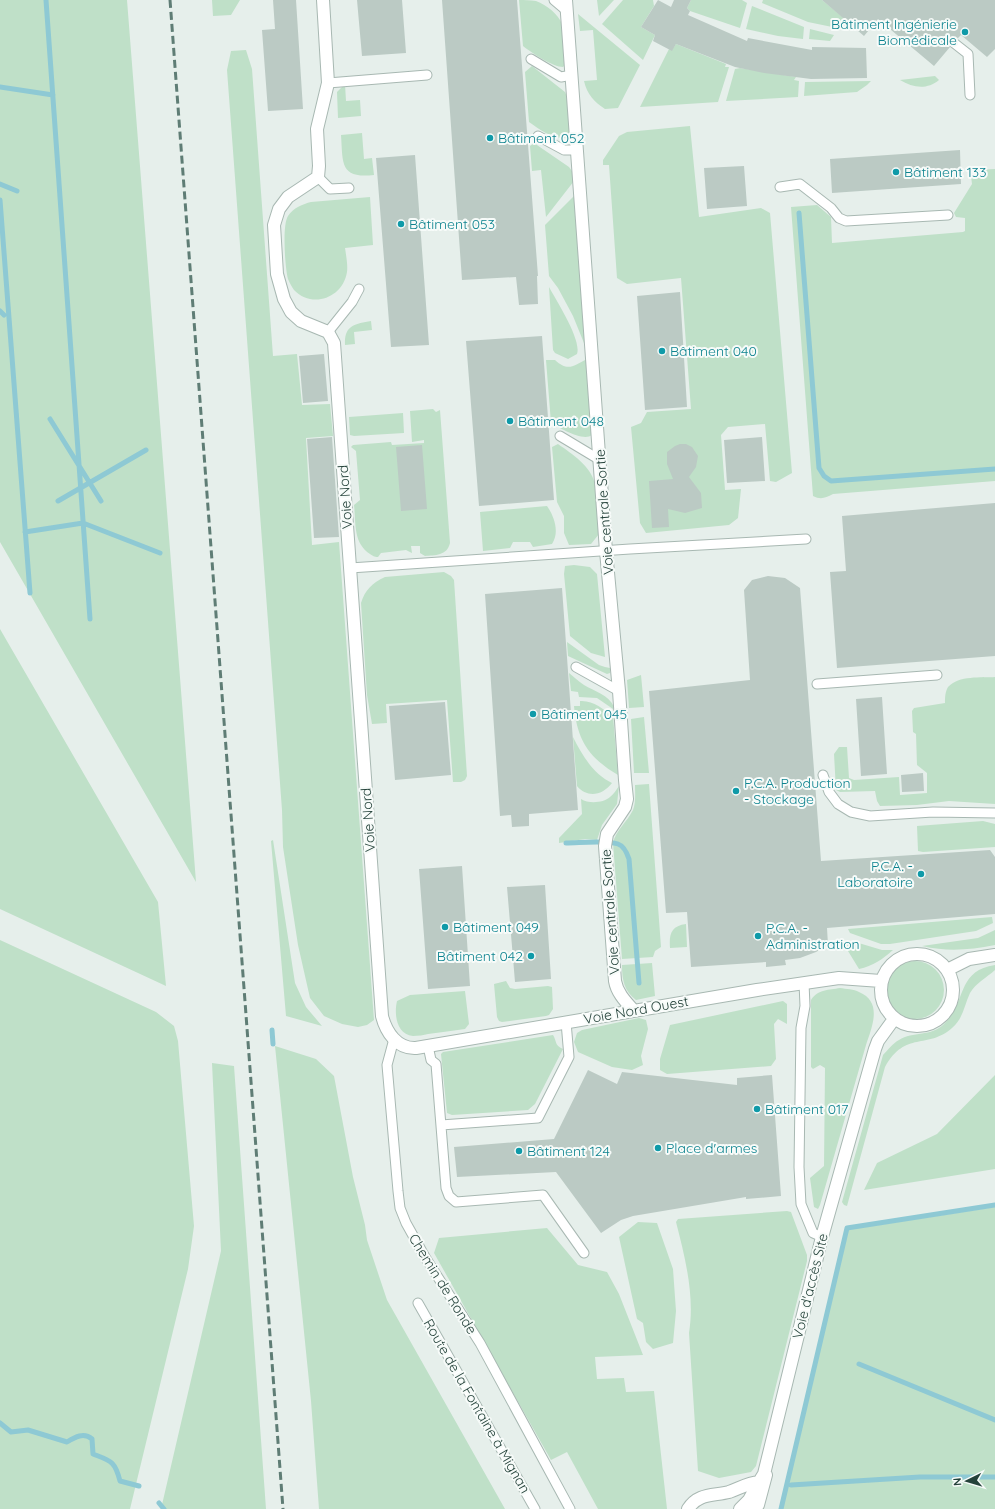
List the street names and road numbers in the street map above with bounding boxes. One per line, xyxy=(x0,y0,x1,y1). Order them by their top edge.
street label: Voie centrale Sortie xyxy=(591,448,617,576)
street label: Voie Nord xyxy=(334,464,356,530)
street label: Voie Nord xyxy=(357,787,379,853)
street label: Voie centrale Sortie xyxy=(597,848,623,976)
street label: Voie Nord Ouest xyxy=(582,992,690,1028)
street label: Chemin de Ronde xyxy=(405,1230,481,1338)
street label: Voie d'accès Site xyxy=(788,1231,832,1341)
street label: Route de la Fontaine à Mignan xyxy=(420,1316,534,1496)

